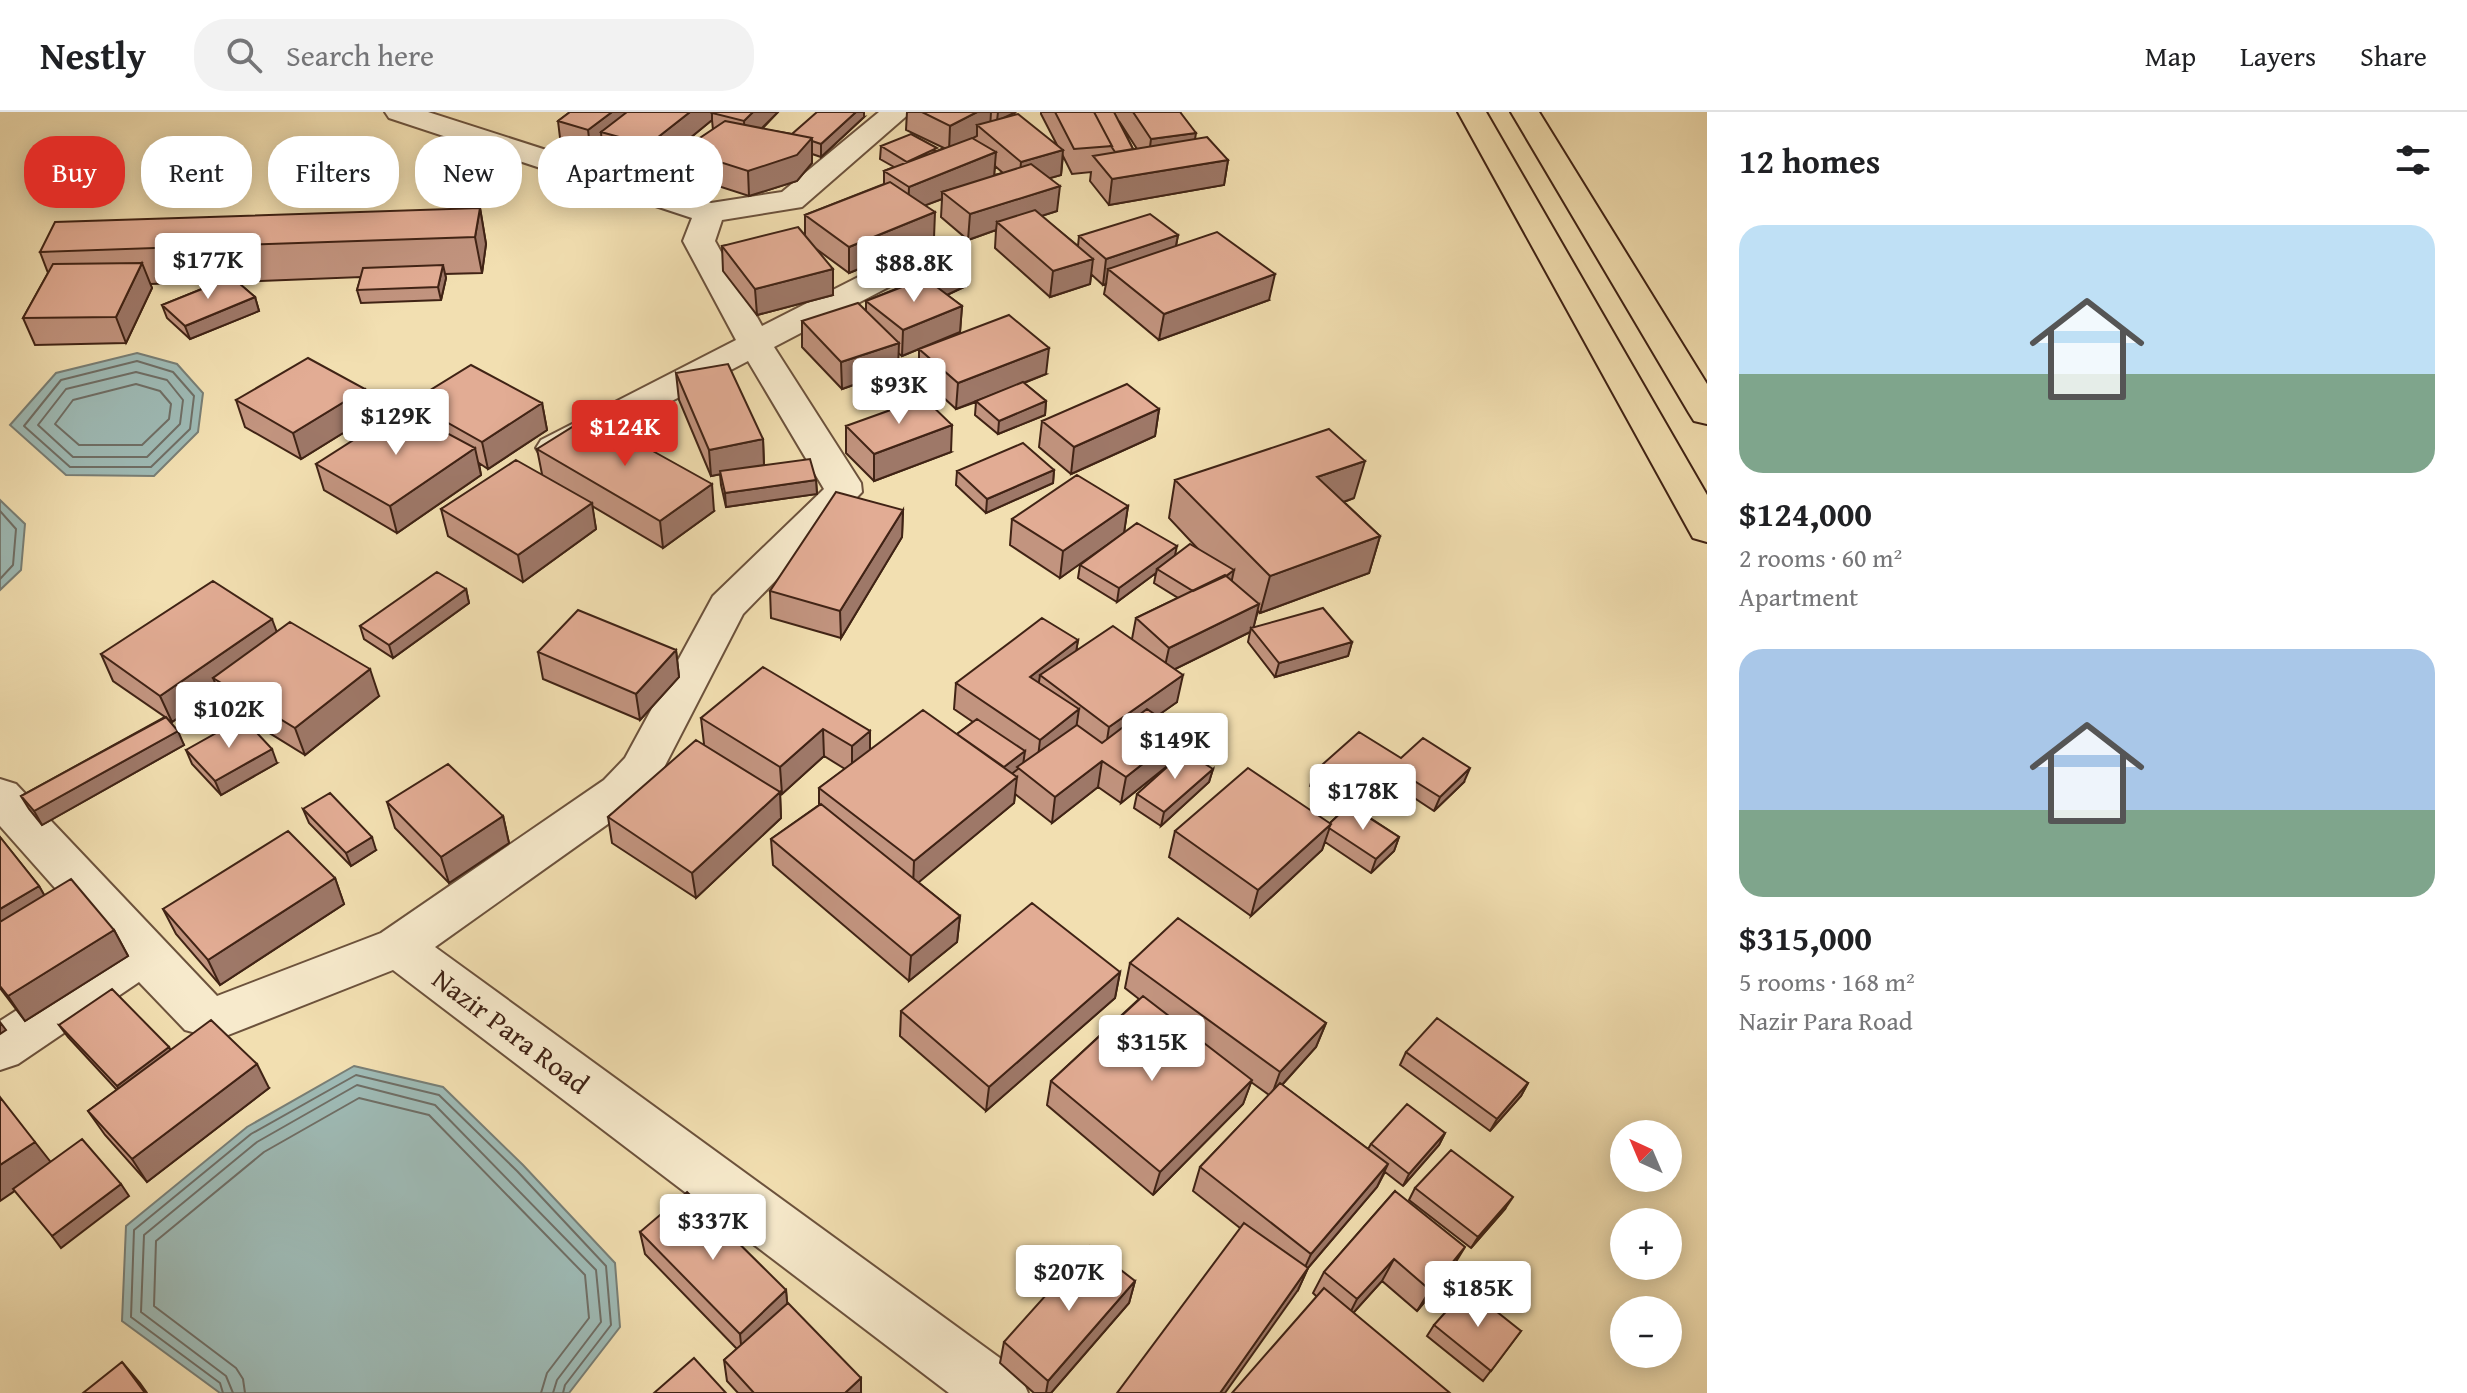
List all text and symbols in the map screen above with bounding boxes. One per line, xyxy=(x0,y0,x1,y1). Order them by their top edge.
search box xyxy=(194,19,754,91)
text: Nestly xyxy=(40,27,146,83)
icon: search xyxy=(222,33,266,77)
text: Search here xyxy=(286,33,434,77)
text: Map xyxy=(2145,35,2196,76)
text: Layers xyxy=(2240,35,2316,76)
text: Share xyxy=(2360,35,2427,76)
chip: Buy xyxy=(24,136,125,208)
chip: Rent xyxy=(141,136,252,208)
chip: Filters xyxy=(268,136,399,208)
chip: New xyxy=(415,136,522,208)
chip: Apartment xyxy=(538,136,723,208)
text: 12 homes xyxy=(1739,136,1880,185)
icon: filters xyxy=(2391,138,2435,182)
pin: $177K xyxy=(152,233,264,301)
pin: $88.8K xyxy=(849,236,979,304)
text: $177K xyxy=(173,239,243,278)
text: $88.8K xyxy=(875,242,953,281)
icon: home xyxy=(2015,277,2159,421)
pin: $93K xyxy=(852,358,946,426)
text: $93K xyxy=(871,364,927,403)
pin: $129K xyxy=(340,389,452,457)
text: $129K xyxy=(361,395,431,434)
pin: $124K xyxy=(569,400,681,468)
text: $124K xyxy=(590,406,660,445)
text: $124,000 xyxy=(1739,489,1872,538)
text: 2 rooms · 60 m² xyxy=(1739,538,1902,577)
text: Apartment xyxy=(1739,577,1858,616)
pin: $102K xyxy=(173,682,285,750)
text: $102K xyxy=(194,688,264,727)
icon: home xyxy=(2015,701,2159,845)
pin: $149K xyxy=(1119,713,1231,781)
text: $149K xyxy=(1140,719,1210,758)
pin: $178K xyxy=(1307,764,1419,832)
text: $178K xyxy=(1328,770,1398,809)
text: $315,000 xyxy=(1739,913,1872,962)
street label: Nazir Para Road xyxy=(424,958,598,1103)
text: 5 rooms · 168 m² xyxy=(1739,962,1915,1001)
text: Nazir Para Road xyxy=(1739,1001,1913,1040)
pin: $315K xyxy=(1096,1015,1208,1083)
text: $315K xyxy=(1117,1021,1187,1060)
north arrow xyxy=(1610,1120,1682,1192)
map controls xyxy=(1610,1120,1682,1368)
pin: $337K xyxy=(657,1194,769,1262)
text: $337K xyxy=(678,1200,748,1239)
button: + xyxy=(1610,1208,1682,1280)
pin: $207K xyxy=(1013,1245,1125,1313)
text: $207K xyxy=(1034,1251,1104,1290)
pin: $185K xyxy=(1422,1261,1534,1329)
text: $185K xyxy=(1443,1267,1513,1306)
button: − xyxy=(1610,1296,1682,1368)

